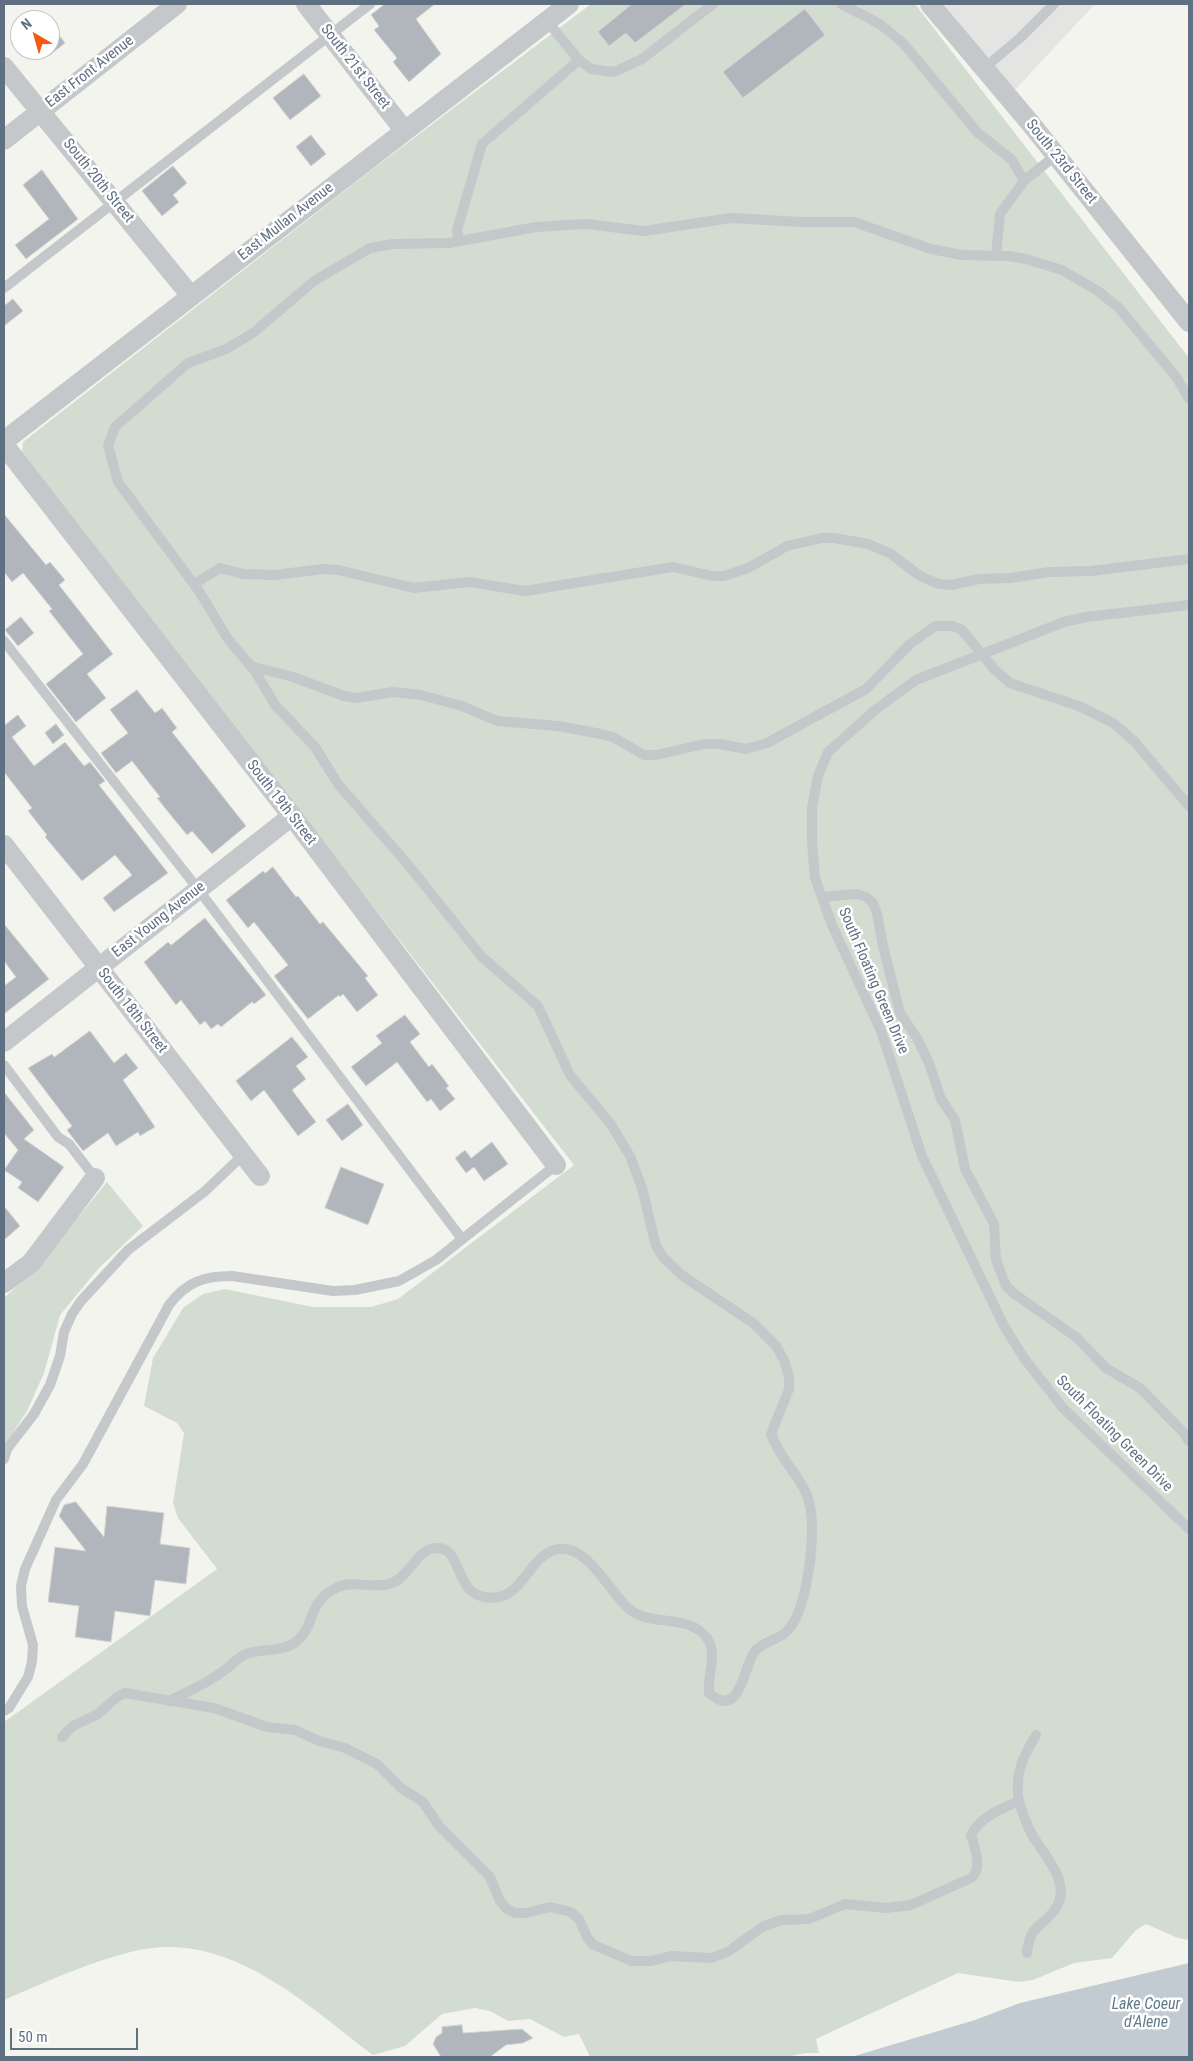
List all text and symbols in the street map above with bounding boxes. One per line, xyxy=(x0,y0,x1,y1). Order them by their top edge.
north arrow xyxy=(10,10,60,60)
text: N xyxy=(18,15,35,33)
street label: South 21st Street xyxy=(316,21,394,113)
street label: East Front Avenue xyxy=(42,32,138,112)
street label: South 23rd Street xyxy=(1022,116,1100,208)
street label: South 20th Street xyxy=(59,135,137,227)
street label: East Mullan Avenue xyxy=(235,179,337,265)
street label: South 19th Street xyxy=(242,757,320,849)
street label: East Young Avenue xyxy=(109,878,209,962)
street label: South Floating Green Drive xyxy=(834,905,912,1057)
street label: South 18th Street xyxy=(93,965,171,1057)
street label: South Floating Green Drive xyxy=(1052,1372,1176,1496)
water label: Lake Coeur d'Alene xyxy=(1112,1995,1180,2033)
scale bar xyxy=(12,2018,140,2050)
text: 50 m xyxy=(18,2028,48,2046)

